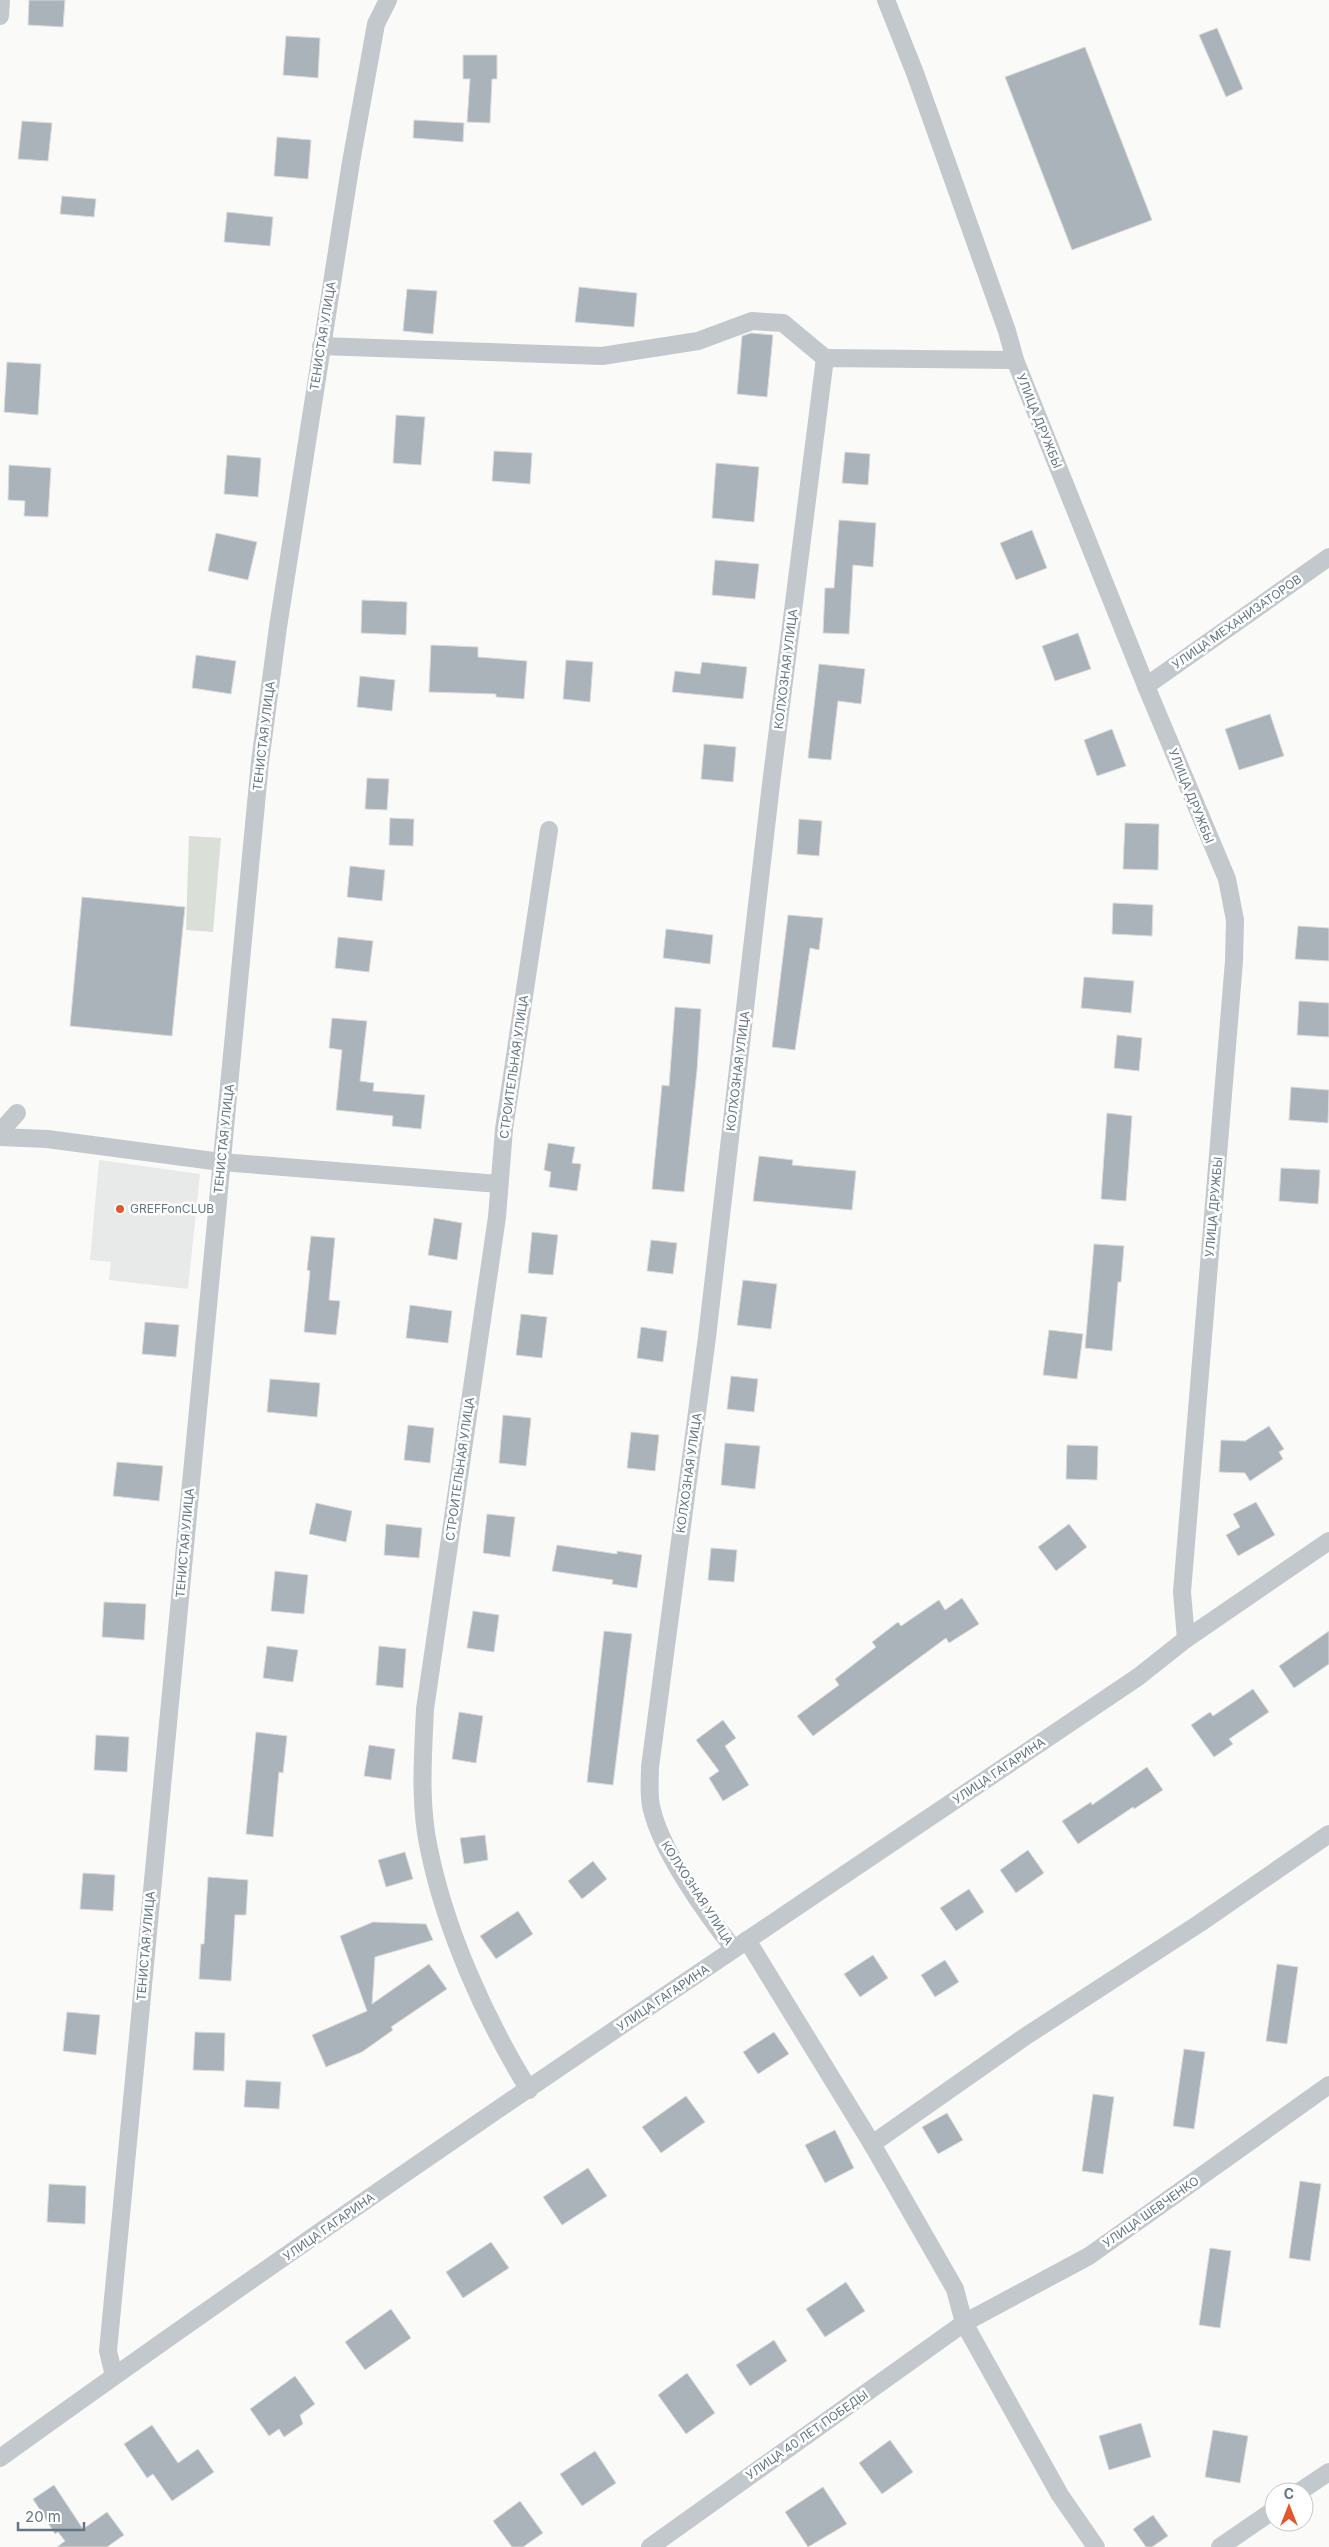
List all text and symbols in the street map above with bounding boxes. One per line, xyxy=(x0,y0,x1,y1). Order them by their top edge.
street label: ТЕНИСТАЯ УЛИЦА xyxy=(306,280,339,392)
street label: УЛИЦА ДРУЖБЫ xyxy=(1014,371,1065,470)
street label: УЛИЦА МЕХАНИЗАТОРОВ xyxy=(1169,571,1304,672)
street label: КОЛХОЗНАЯ УЛИЦА xyxy=(771,608,800,730)
street label: ТЕНИСТАЯ УЛИЦА xyxy=(249,680,278,792)
street label: УЛИЦА ДРУЖБЫ xyxy=(1166,746,1217,845)
street label: СТРОИТЕЛЬНАЯ УЛИЦА xyxy=(496,994,531,1140)
street label: КОЛХОЗНАЯ УЛИЦА xyxy=(723,1010,752,1132)
street label: ТЕНИСТАЯ УЛИЦА xyxy=(210,1083,237,1195)
street label: УЛИЦА ДРУЖБЫ xyxy=(1202,1156,1225,1258)
place label: GREFFonCLUB xyxy=(130,1201,214,1216)
marker: GREFFonCLUB xyxy=(114,1203,126,1215)
street label: СТРОИТЕЛЬНАЯ УЛИЦА xyxy=(442,1396,477,1542)
street label: КОЛХОЗНАЯ УЛИЦА xyxy=(673,1412,704,1534)
street label: ТЕНИСТАЯ УЛИЦА xyxy=(172,1487,197,1599)
street label: УЛИЦА ГАГАРИНА xyxy=(950,1734,1048,1807)
street label: КОЛХОЗНАЯ УЛИЦА xyxy=(658,1838,737,1948)
street label: ТЕНИСТАЯ УЛИЦА xyxy=(133,1890,158,2002)
street label: УЛИЦА ГАГАРИНА xyxy=(614,1961,712,2034)
street label: УЛИЦА ШЕВЧЕНКО xyxy=(1100,2173,1202,2250)
street label: УЛИЦА ГАГАРИНА xyxy=(280,2189,377,2264)
street label: УЛИЦА 40 ЛЕТ ПОБЕДЫ xyxy=(743,2387,871,2482)
north arrow xyxy=(1264,2482,1314,2532)
text: С xyxy=(1284,2485,1294,2502)
scale bar xyxy=(18,2500,84,2532)
text: 20 m xyxy=(25,2507,61,2526)

